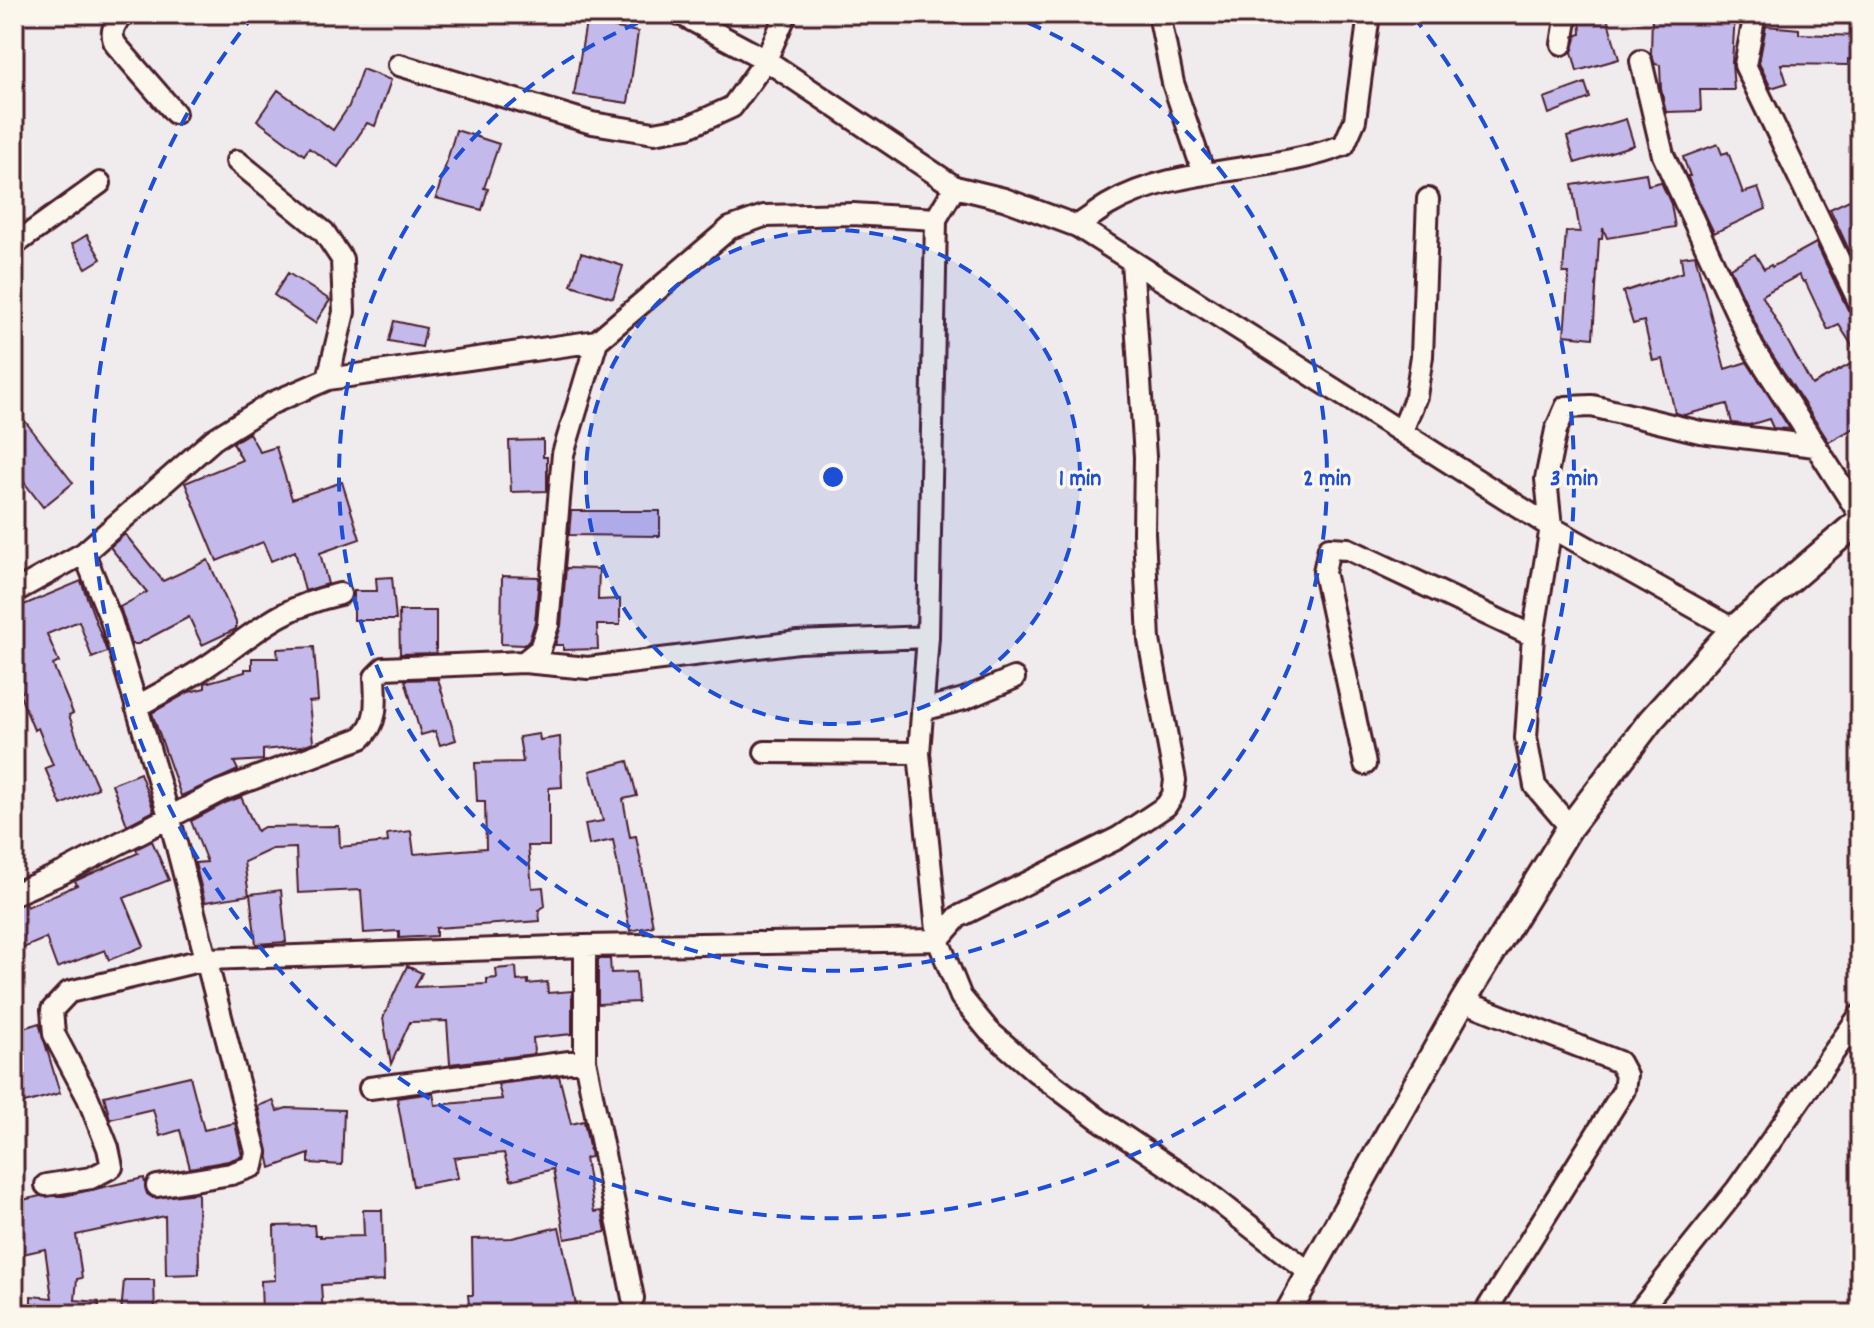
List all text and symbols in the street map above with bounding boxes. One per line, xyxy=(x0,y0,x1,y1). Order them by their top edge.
centre of rings xyxy=(819,463,847,491)
text: 1 min xyxy=(1059,463,1101,497)
text: 2 min xyxy=(1303,463,1351,497)
text: 3 min xyxy=(1550,463,1598,497)

